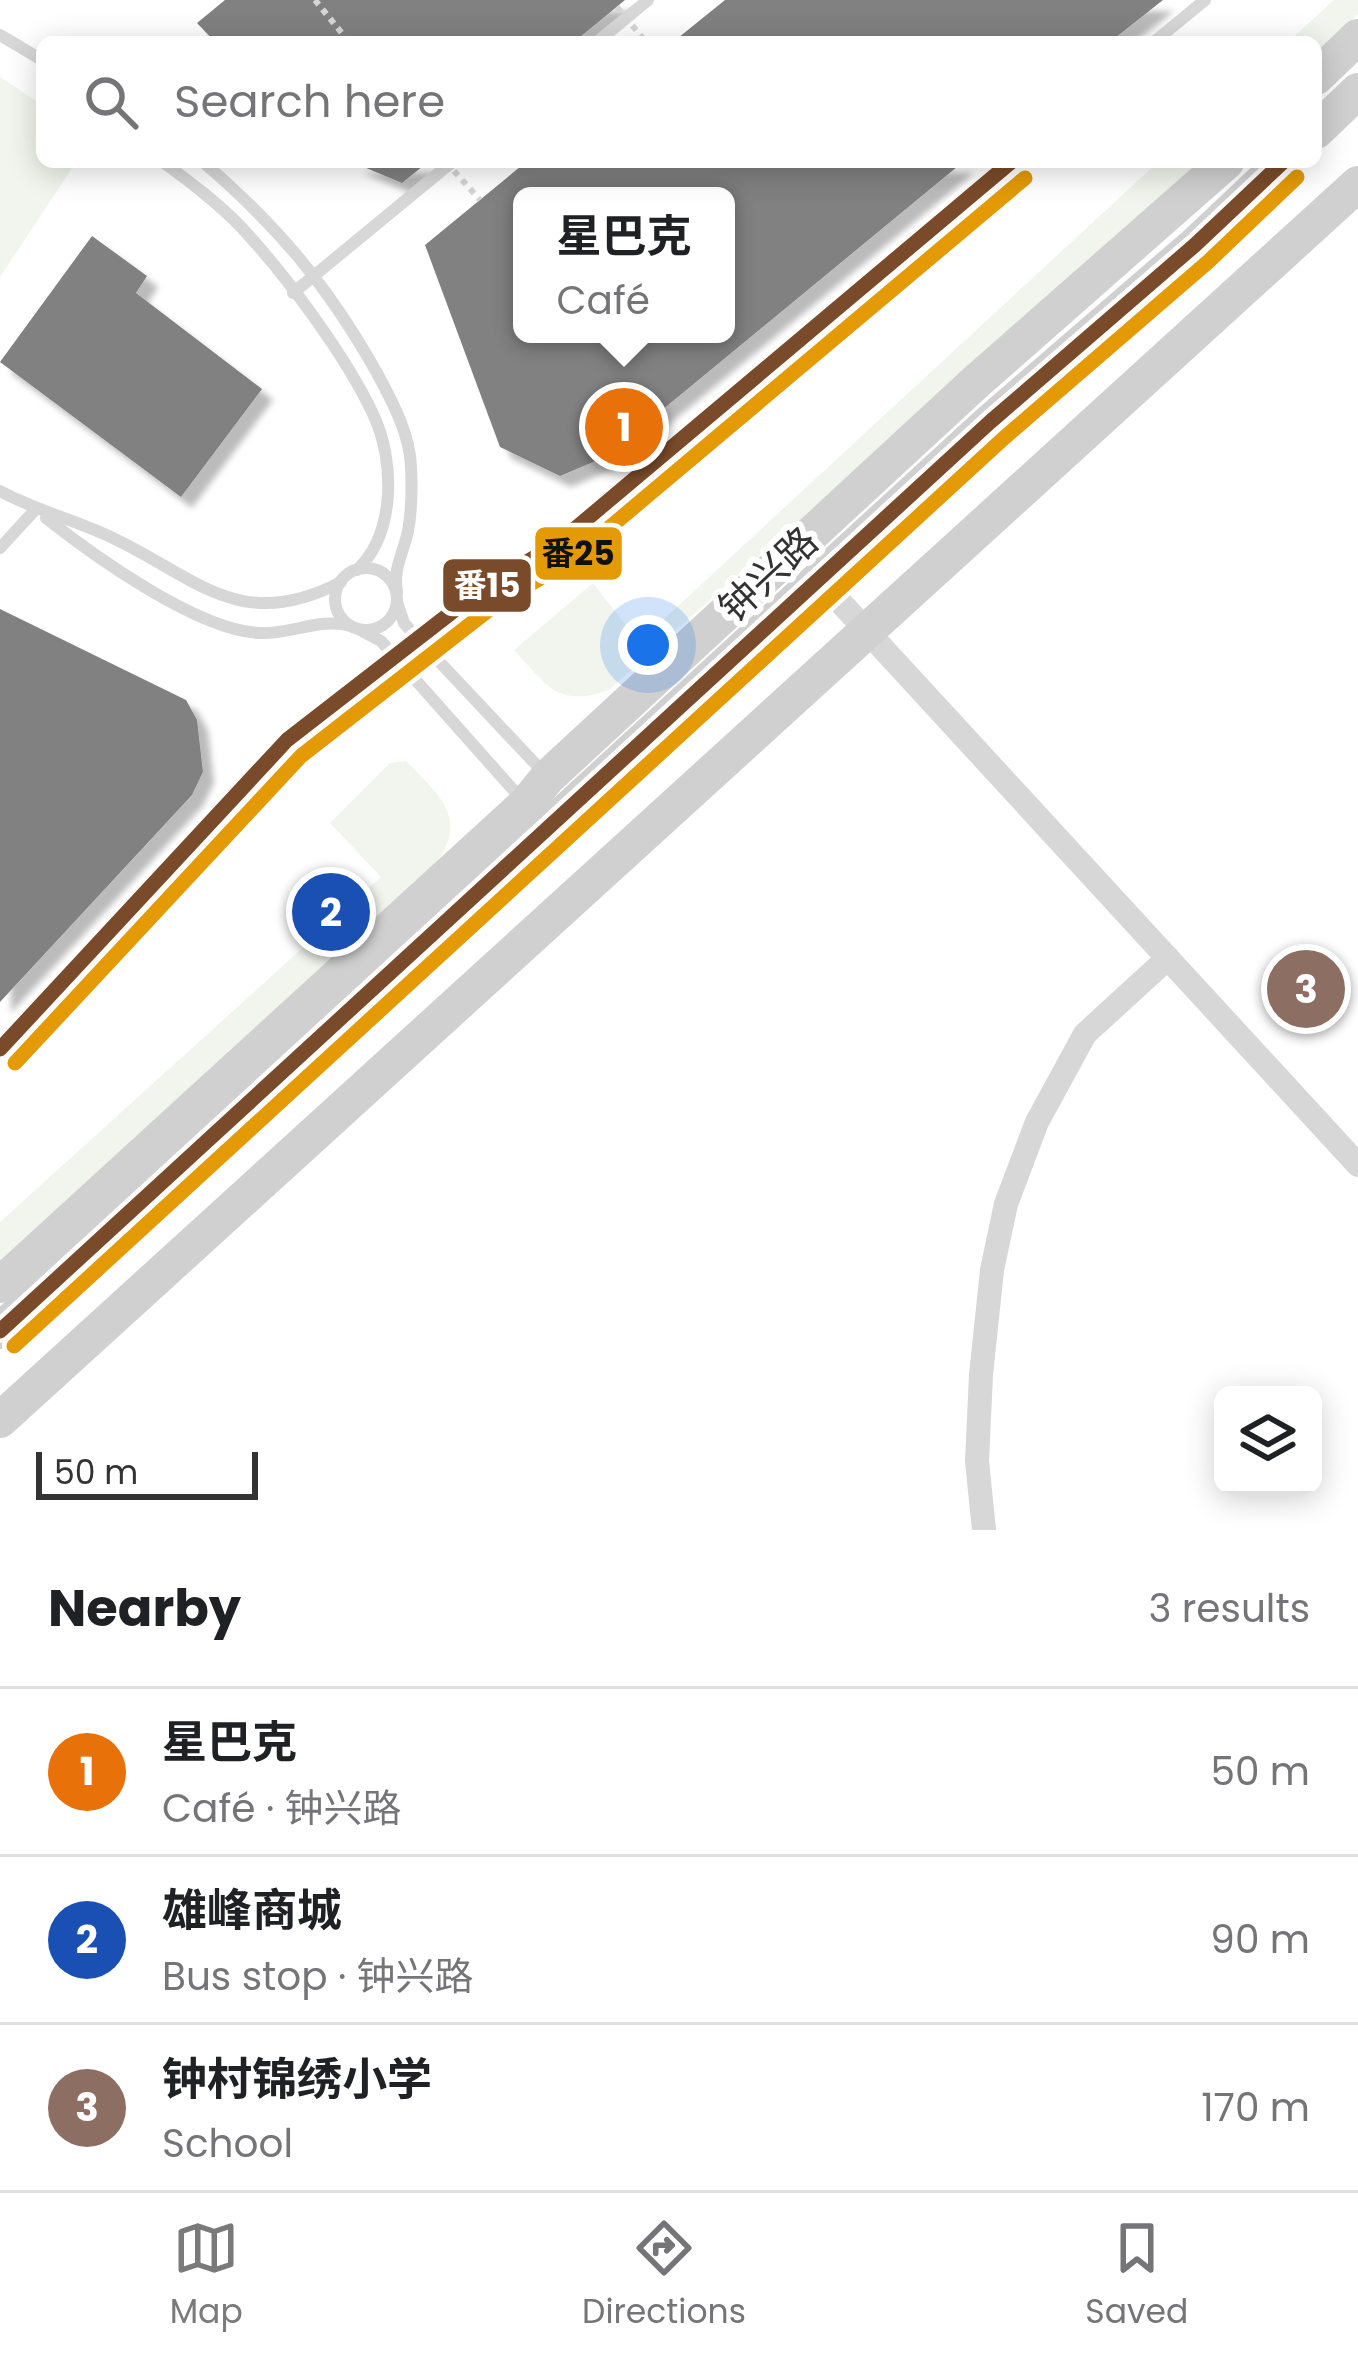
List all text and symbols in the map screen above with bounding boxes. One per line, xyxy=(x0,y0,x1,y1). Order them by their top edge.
search box xyxy=(36,36,1322,168)
icon: search xyxy=(78,69,144,135)
text: Search here xyxy=(174,70,445,133)
popup xyxy=(513,187,735,343)
text: 星巴克 xyxy=(556,205,692,268)
text: Café xyxy=(556,273,650,328)
pin: 1 xyxy=(585,382,663,472)
street label: 钟兴路 xyxy=(707,514,830,634)
line badge: 番25 xyxy=(533,525,624,582)
text: 番25 xyxy=(541,530,615,577)
line badge: 番15 xyxy=(441,557,533,614)
text: 番15 xyxy=(454,562,520,609)
your location xyxy=(618,615,678,675)
pin: 2 xyxy=(292,867,370,957)
pin: 3 xyxy=(1267,944,1345,1034)
map controls xyxy=(1214,1386,1322,1494)
button: layers xyxy=(1214,1386,1322,1494)
scale bar xyxy=(36,1446,258,1499)
text: 50 m xyxy=(54,1449,138,1496)
text: Nearby xyxy=(48,1572,241,1644)
text: 3 results xyxy=(1148,1581,1310,1636)
text: 星巴克 xyxy=(162,1711,297,1774)
text: 1 xyxy=(80,1744,94,1799)
text: 50 m xyxy=(1210,1744,1310,1799)
text: Café · 钟兴路 xyxy=(162,1781,402,1836)
text: 雄峰商城 xyxy=(162,1879,342,1942)
text: 2 xyxy=(76,1912,98,1967)
text: 90 m xyxy=(1210,1912,1310,1967)
text: Bus stop · 钟兴路 xyxy=(162,1949,474,2004)
text: 钟村锦绣小学 xyxy=(162,2048,432,2111)
text: 3 xyxy=(75,2080,99,2135)
text: 170 m xyxy=(1201,2080,1310,2135)
text: School xyxy=(162,2116,293,2171)
tab: Map xyxy=(170,2215,243,2337)
tab: Directions xyxy=(582,2215,746,2337)
tab: Saved xyxy=(1085,2215,1188,2337)

